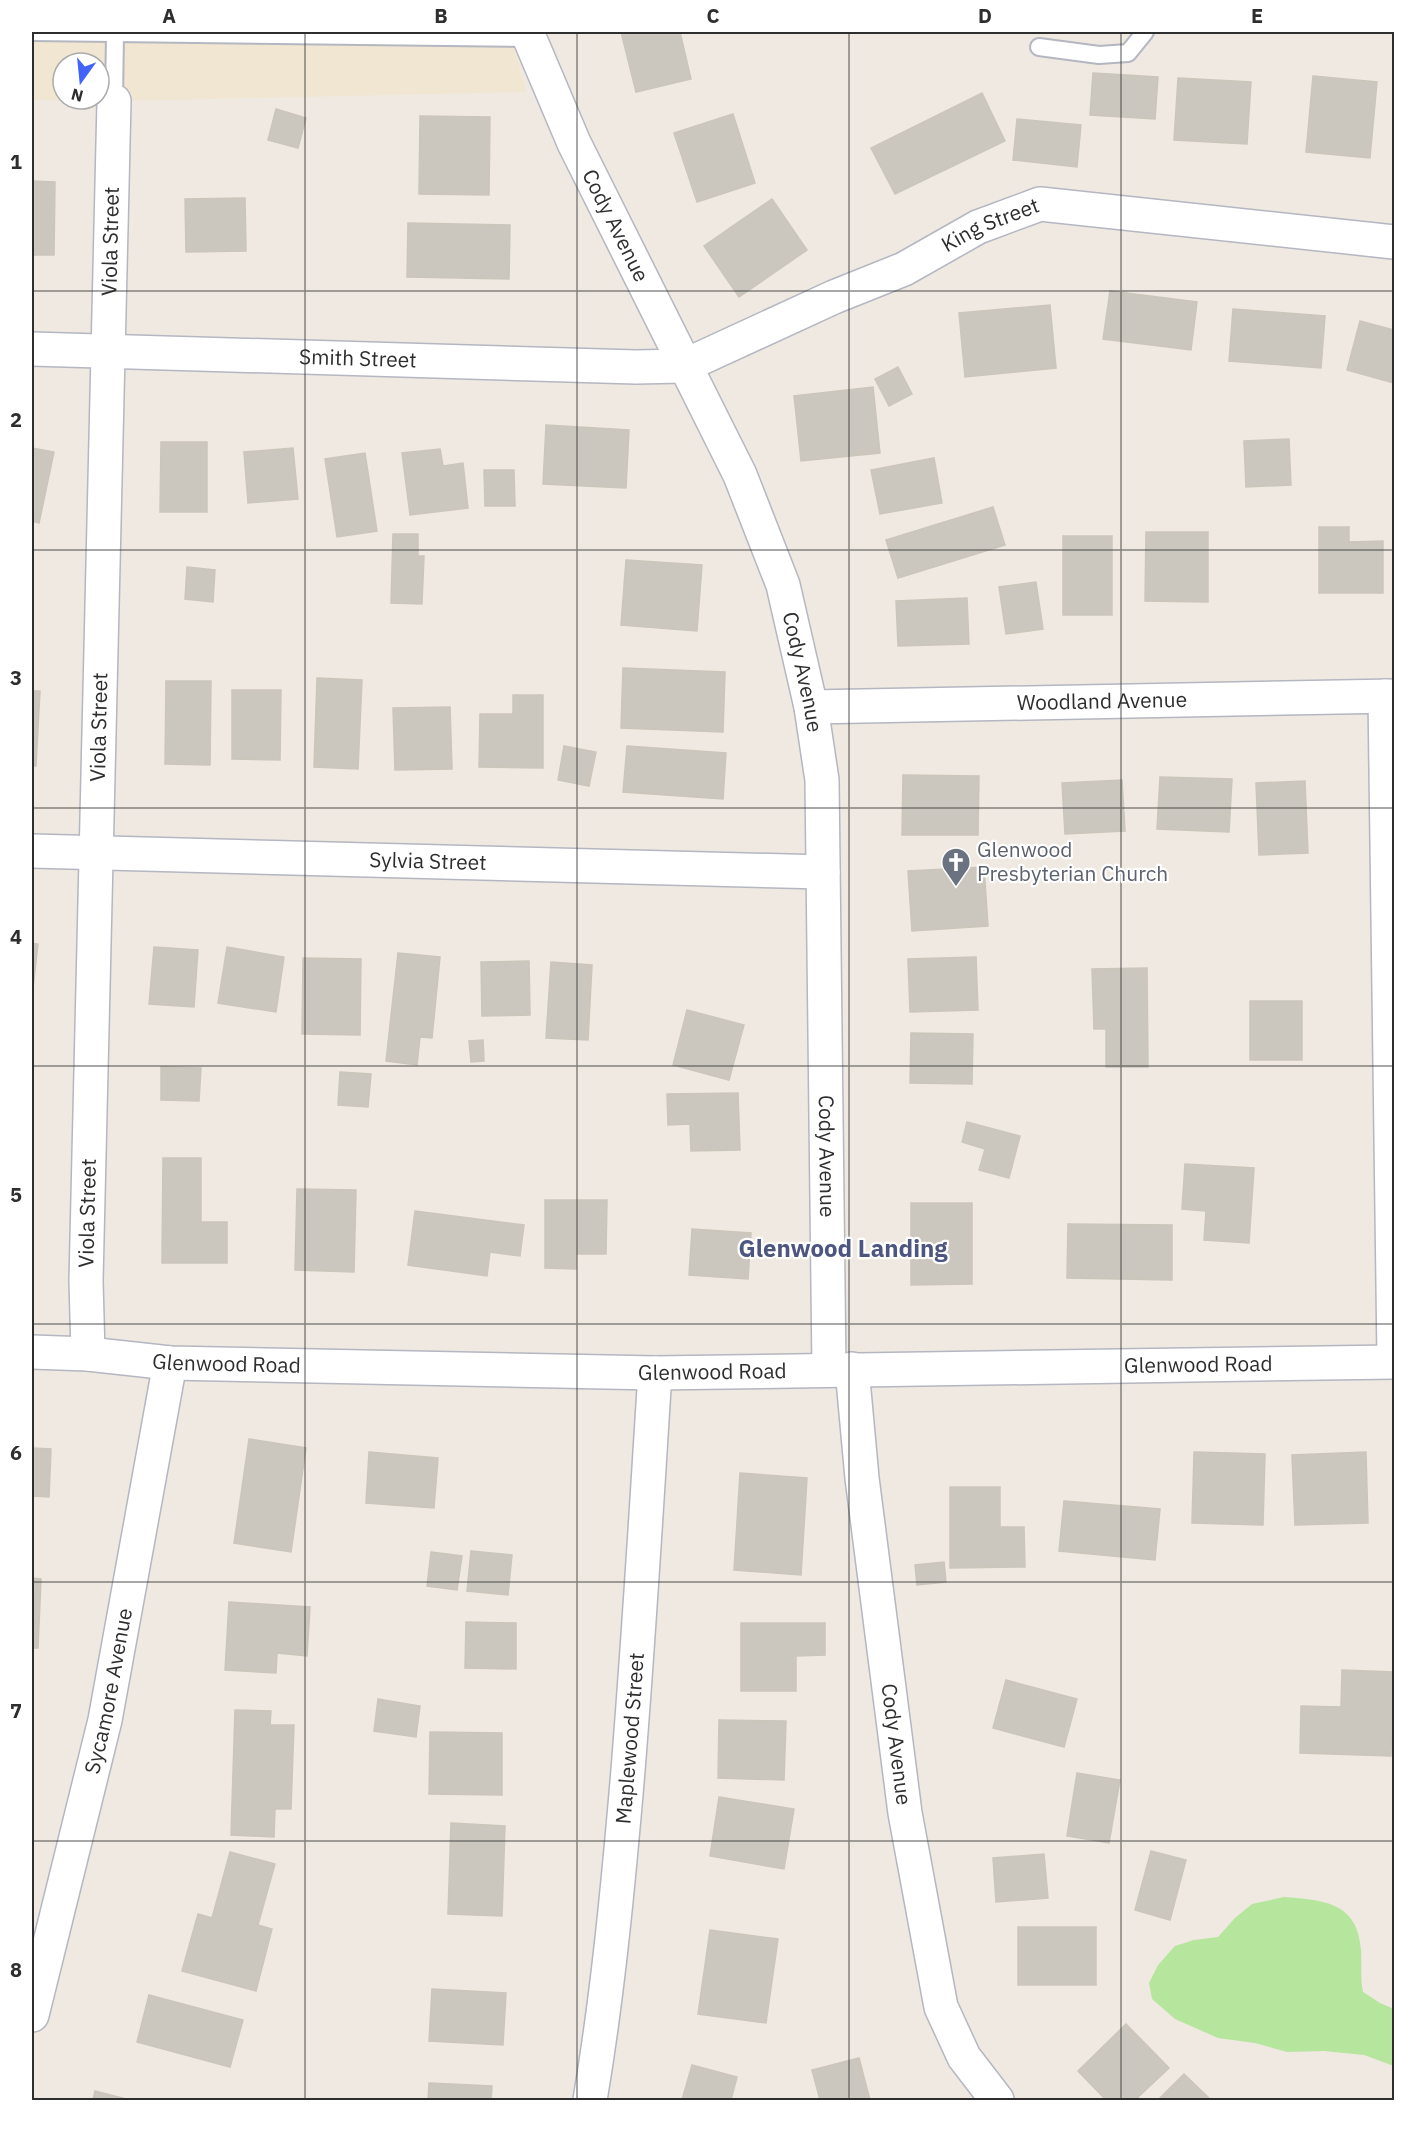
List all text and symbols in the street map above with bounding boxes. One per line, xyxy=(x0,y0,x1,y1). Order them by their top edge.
text: A xyxy=(162,2,176,29)
text: B xyxy=(434,2,448,29)
text: C xyxy=(706,2,720,29)
text: D xyxy=(978,2,992,29)
text: E xyxy=(1251,2,1263,29)
north arrow xyxy=(51,51,111,111)
text: N xyxy=(69,84,85,107)
text: 1 xyxy=(10,148,22,175)
street label: Cody Avenue xyxy=(576,164,656,286)
street label: Viola Street xyxy=(94,186,125,296)
street label: King Street xyxy=(936,191,1043,258)
street label: Smith Street xyxy=(299,342,417,373)
text: 2 xyxy=(10,406,22,433)
street label: Cody Avenue xyxy=(777,609,830,734)
text: 3 xyxy=(10,664,22,691)
street label: Viola Street xyxy=(83,672,113,782)
street label: Woodland Avenue xyxy=(1017,685,1187,716)
place label: Glenwood Presbyterian Church xyxy=(977,835,1168,887)
street label: Sylvia Street xyxy=(369,845,487,876)
church icon: Glenwood Presbyterian Church xyxy=(940,846,972,888)
text: 4 xyxy=(10,923,22,950)
street label: Cody Avenue xyxy=(813,1095,842,1218)
street label: Viola Street xyxy=(71,1158,102,1268)
text: 5 xyxy=(10,1181,22,1208)
district label: Glenwood Landing xyxy=(738,1232,948,1264)
street label: Glenwood Road xyxy=(151,1346,301,1379)
street label: Glenwood Road xyxy=(1124,1349,1273,1379)
street label: Glenwood Road xyxy=(638,1356,787,1386)
text: 6 xyxy=(10,1439,22,1466)
street label: Sycamore Avenue xyxy=(77,1606,138,1777)
street label: Maplewood Street xyxy=(608,1652,650,1825)
street label: Cody Avenue xyxy=(875,1682,919,1807)
text: 7 xyxy=(10,1697,22,1724)
text: 8 xyxy=(10,1956,22,1983)

